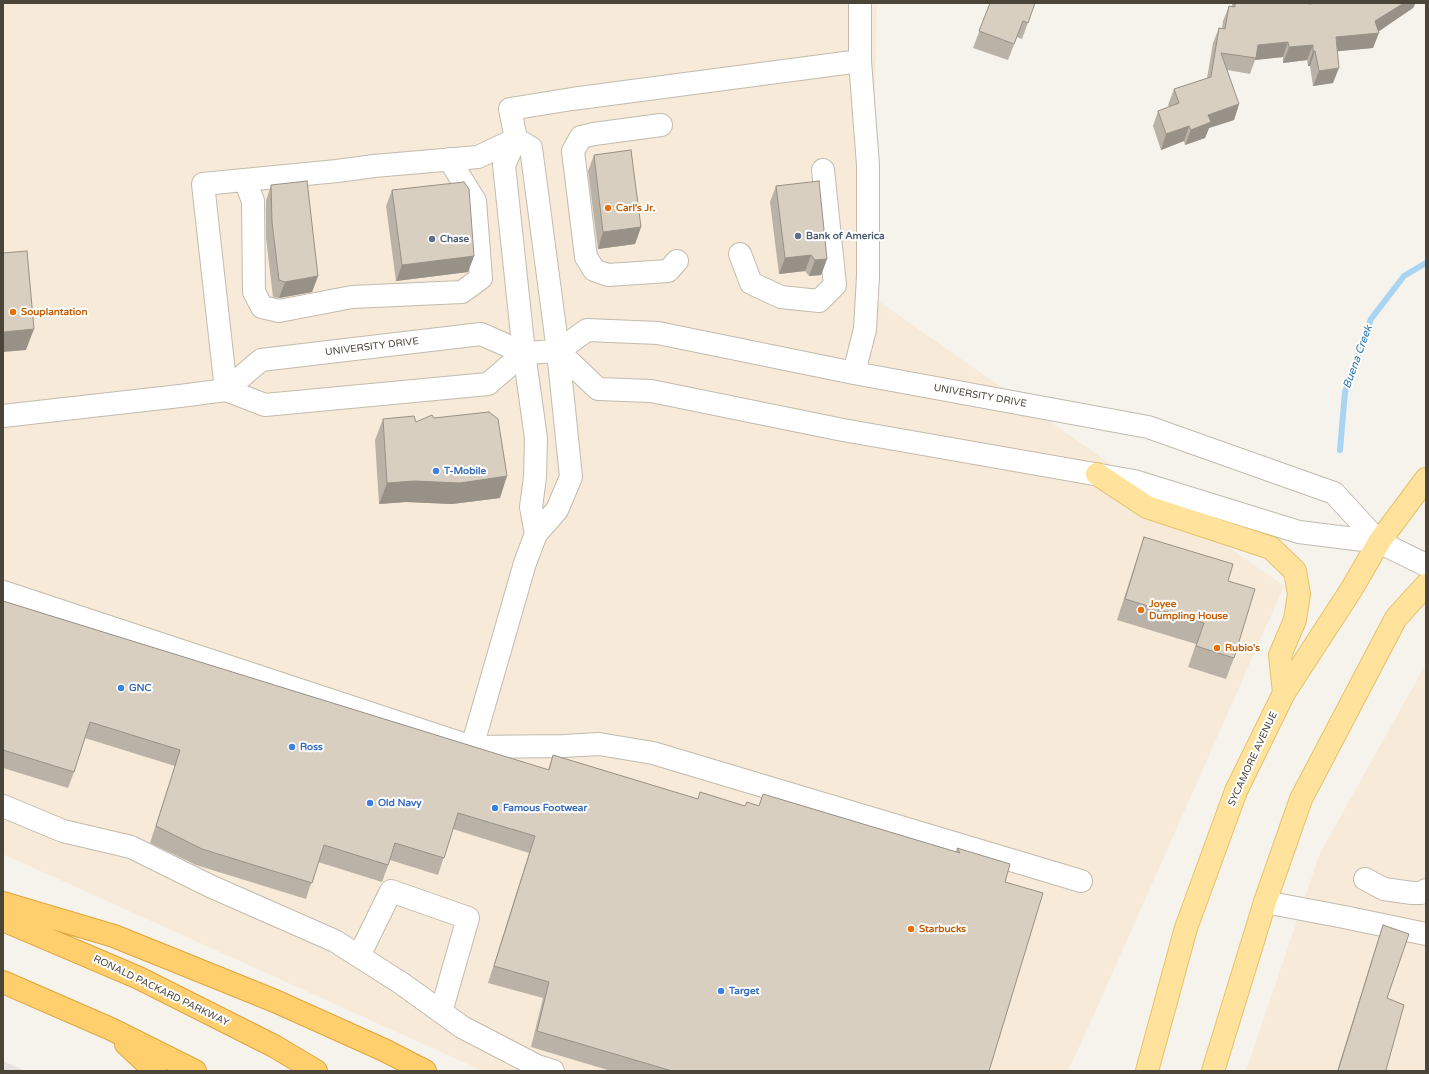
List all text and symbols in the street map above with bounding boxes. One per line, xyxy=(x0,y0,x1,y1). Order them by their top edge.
place label: Carl's Jr. xyxy=(616,202,655,214)
marker: Carl's Jr. xyxy=(603,203,613,213)
place label: Bank of America xyxy=(806,230,885,242)
marker: Bank of America xyxy=(793,231,803,241)
place label: Chase xyxy=(440,233,469,245)
marker: Chase xyxy=(427,234,437,244)
place label: Souplantation xyxy=(21,306,88,318)
marker: Souplantation xyxy=(8,307,18,317)
water label: Buena Creek xyxy=(1340,324,1376,390)
street label: UNIVERSITY DRIVE xyxy=(325,335,419,359)
street label: UNIVERSITY DRIVE xyxy=(933,382,1027,410)
place label: T-Mobile xyxy=(444,465,486,477)
marker: T-Mobile xyxy=(431,466,441,476)
place label: Joyee Dumpling House xyxy=(1149,598,1228,622)
marker: Joyee Dumpling House xyxy=(1136,605,1146,615)
place label: Rubio's xyxy=(1225,642,1260,654)
marker: Rubio's xyxy=(1212,643,1222,653)
place label: GNC xyxy=(129,682,152,694)
marker: GNC xyxy=(116,683,126,693)
street label: SYCAMORE AVENUE xyxy=(1226,710,1280,808)
place label: Ross xyxy=(300,741,323,753)
marker: Ross xyxy=(287,742,297,752)
place label: Old Navy xyxy=(378,797,422,809)
marker: Old Navy xyxy=(365,798,375,808)
place label: Famous Footwear xyxy=(503,802,587,814)
marker: Famous Footwear xyxy=(490,803,500,813)
place label: Starbucks xyxy=(919,923,966,935)
marker: Starbucks xyxy=(906,924,916,934)
street label: RONALD PACKARD PARKWAY xyxy=(91,953,231,1029)
place label: Target xyxy=(729,985,759,997)
marker: Target xyxy=(716,986,726,996)

